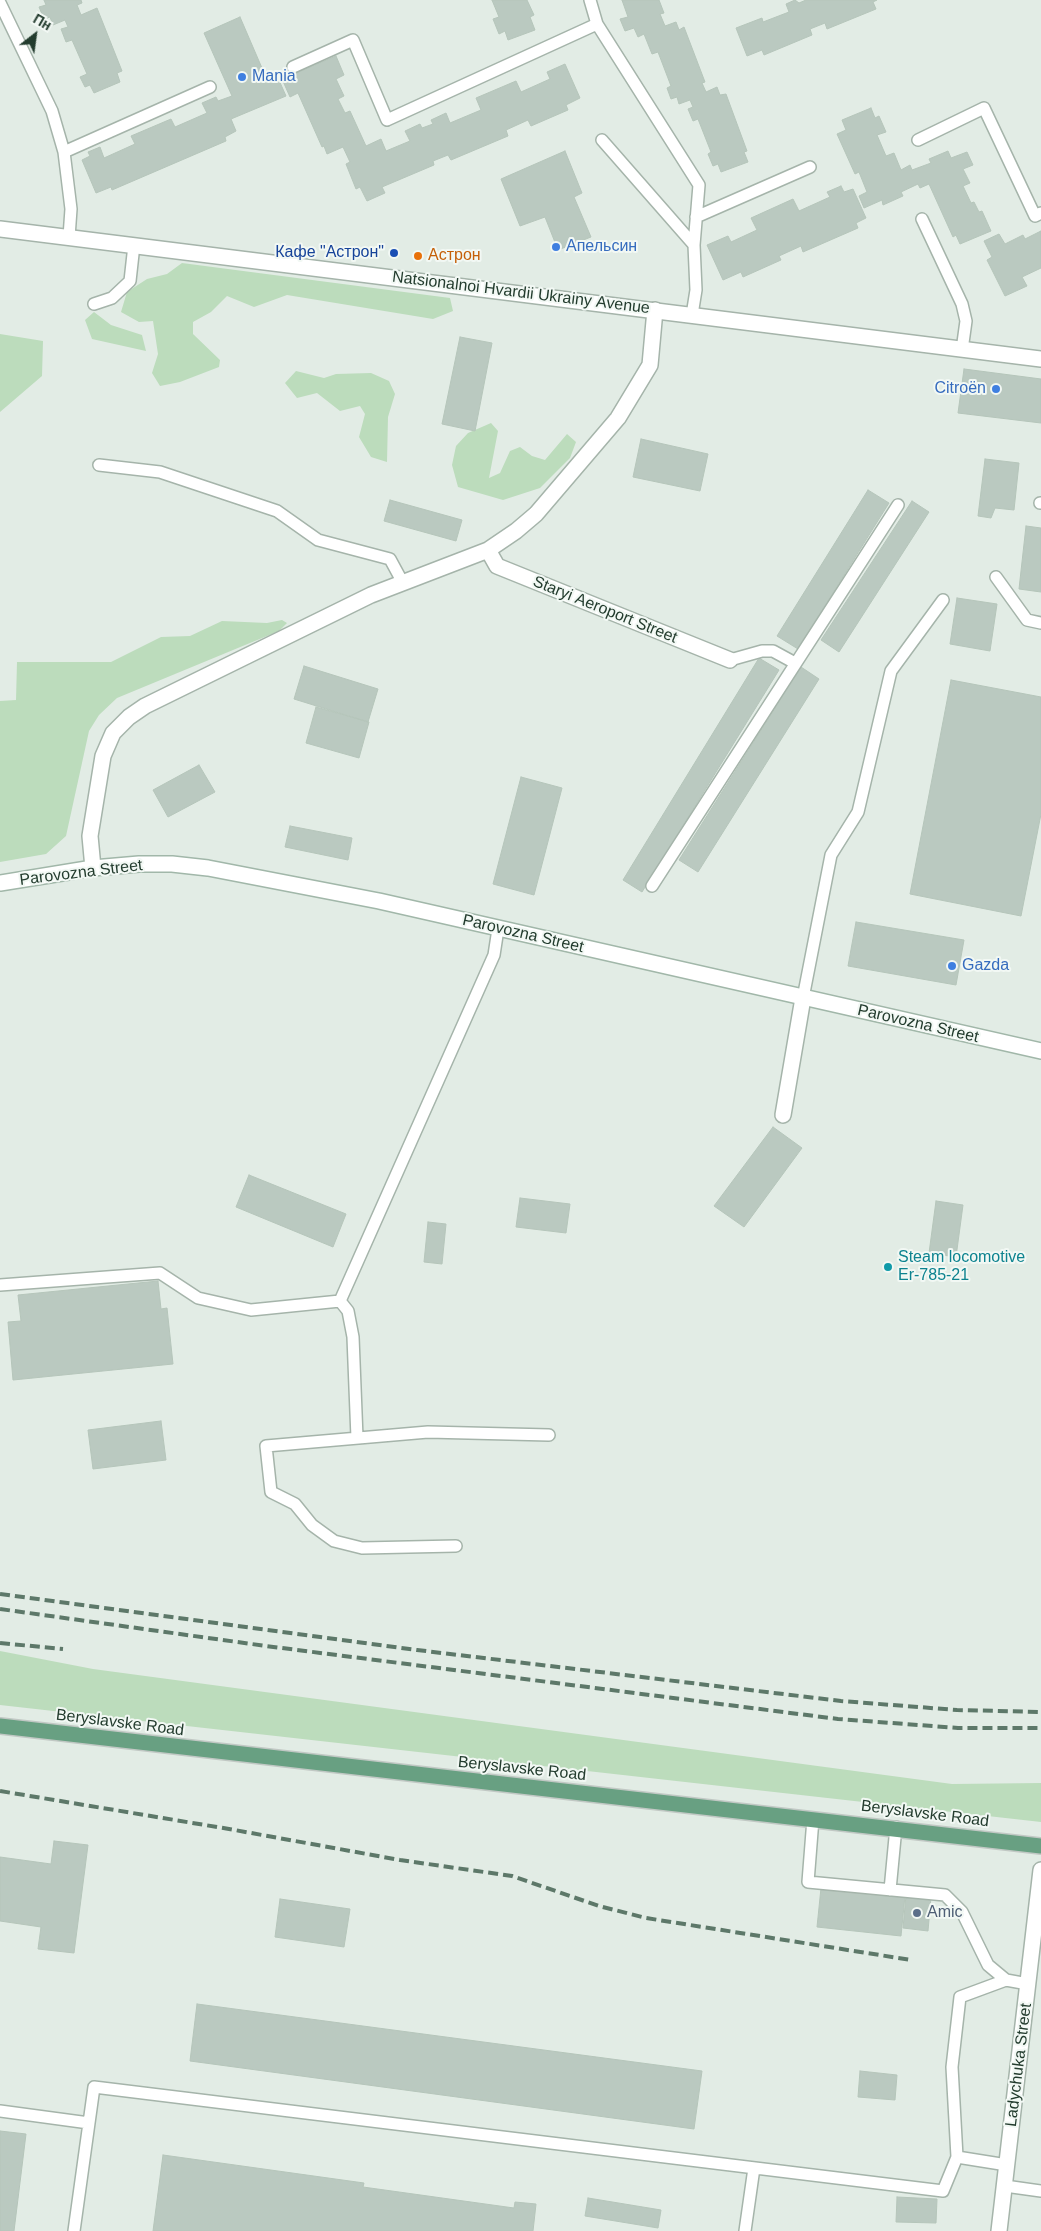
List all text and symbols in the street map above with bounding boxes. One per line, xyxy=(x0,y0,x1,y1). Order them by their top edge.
north arrow xyxy=(10,10,60,60)
text: Пн xyxy=(30,10,55,34)
place label: Mania xyxy=(252,67,296,87)
marker: Mania xyxy=(236,71,248,83)
place label: Апельсин xyxy=(566,237,637,257)
marker: Апельсин xyxy=(550,241,562,253)
place label: Кафе "Астрон" xyxy=(275,243,384,263)
place label: Астрон xyxy=(428,246,481,266)
marker: Кафе "Астрон" xyxy=(388,247,400,259)
marker: Астрон xyxy=(412,250,424,262)
street label: Natsionalnoi Hvardii Ukrainy Avenue xyxy=(391,268,651,318)
place label: Citroën xyxy=(934,379,986,399)
marker: Citroën xyxy=(990,383,1002,395)
street label: Staryi Aeroport Street xyxy=(530,572,680,648)
street label: Parovozna Street xyxy=(18,856,144,890)
street label: Parovozna Street xyxy=(461,911,585,957)
place label: Gazda xyxy=(962,956,1009,976)
marker: Gazda xyxy=(946,960,958,972)
street label: Parovozna Street xyxy=(856,1001,980,1047)
place label: Steam locomotive Er-785-21 xyxy=(898,1248,1025,1286)
marker: Steam locomotive Er-785-21 xyxy=(882,1261,894,1273)
street label: Beryslavske Road xyxy=(55,1706,185,1740)
street label: Beryslavske Road xyxy=(457,1753,587,1785)
street label: Beryslavske Road xyxy=(860,1797,990,1831)
place label: Amic xyxy=(927,1903,963,1923)
marker: Amic xyxy=(911,1907,923,1919)
street label: Ladychuka Street xyxy=(1002,2002,1036,2128)

